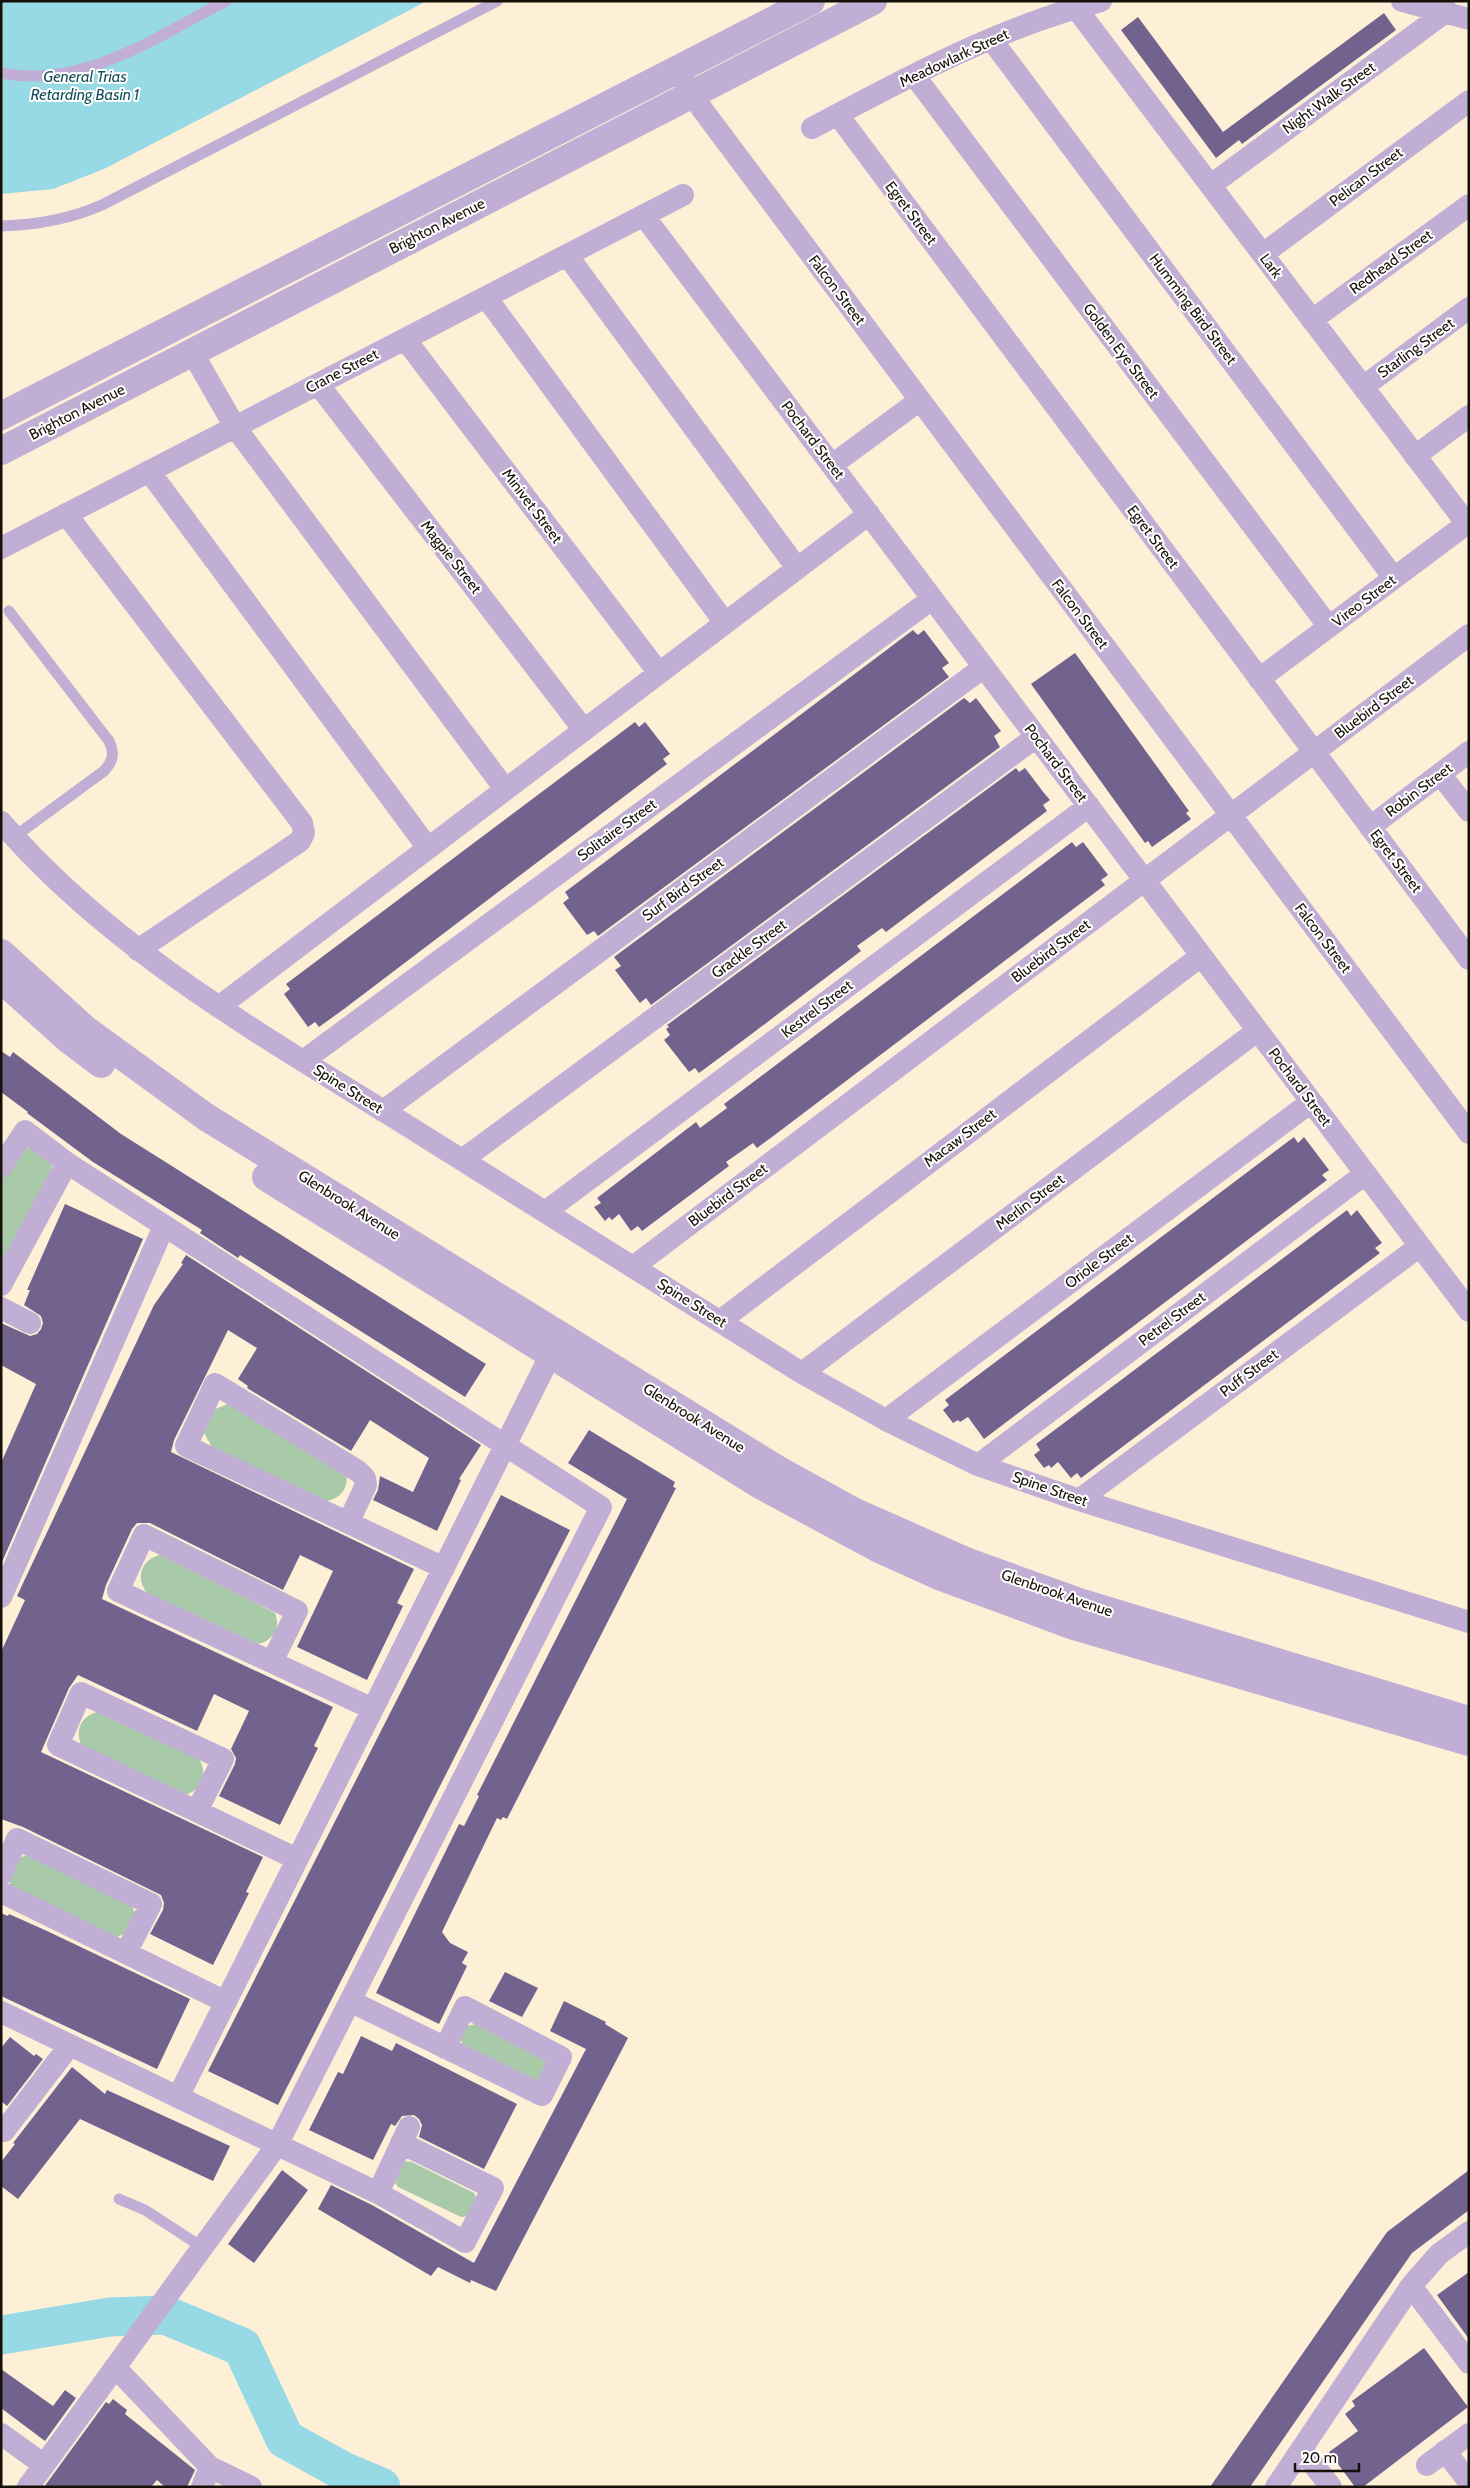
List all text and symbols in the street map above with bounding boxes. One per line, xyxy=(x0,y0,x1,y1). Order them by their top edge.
street label: Meadowlark Street xyxy=(897,25,1011,91)
street label: Night Walk Street xyxy=(1279,58,1379,138)
water label: General Trias Retarding Basin 1 xyxy=(31,67,139,104)
street label: Pelican Street xyxy=(1326,144,1406,210)
street label: Egret Street xyxy=(881,178,941,248)
street label: Brighton Avenue xyxy=(386,194,488,258)
street label: Redhead Street xyxy=(1346,226,1436,298)
street label: Humming Bird Street xyxy=(1146,250,1240,368)
street label: Lark xyxy=(1256,250,1286,282)
street label: Falcon Street xyxy=(805,251,869,329)
street label: Golden Eye Street xyxy=(1079,300,1163,402)
street label: Starling Street xyxy=(1374,314,1458,382)
street label: Crane Street xyxy=(303,345,381,397)
street label: Brighton Avenue xyxy=(26,380,128,444)
street label: Pochard Street xyxy=(778,397,848,483)
street label: Minivet Street xyxy=(498,465,566,547)
street label: Egret Street xyxy=(1123,502,1183,572)
street label: Magpie Street xyxy=(417,517,485,597)
street label: Vireo Street xyxy=(1328,571,1400,631)
street label: Falcon Street xyxy=(1048,575,1112,653)
street label: Bluebird Street xyxy=(1331,671,1417,743)
street label: Pochard Street xyxy=(1021,720,1091,806)
street label: Robin Street xyxy=(1382,759,1456,821)
street label: Solitaire Street xyxy=(574,795,660,865)
street label: Egret Street xyxy=(1366,826,1426,896)
street label: Surf Bird Street xyxy=(639,853,727,925)
street label: Falcon Street xyxy=(1291,899,1355,977)
street label: Bluebird Street xyxy=(1008,915,1094,987)
street label: Grackle Street xyxy=(708,916,790,982)
street label: Kestrel Street xyxy=(778,976,856,1042)
street label: Pochard Street xyxy=(1265,1044,1335,1130)
street label: Spine Street xyxy=(310,1061,386,1117)
street label: Macaw Street xyxy=(920,1105,1000,1171)
street label: Bluebird Street xyxy=(685,1159,771,1231)
street label: Glenbrook Avenue xyxy=(295,1166,403,1244)
street label: Merlin Street xyxy=(992,1170,1068,1234)
street label: Oriole Street xyxy=(1061,1230,1137,1292)
street label: Spine Street xyxy=(654,1275,730,1331)
street label: Petrel Street xyxy=(1135,1288,1209,1350)
street label: Puff Street xyxy=(1216,1345,1282,1401)
street label: Glenbrook Avenue xyxy=(640,1379,748,1457)
street label: Spine Street xyxy=(1010,1468,1090,1510)
street label: Glenbrook Avenue xyxy=(999,1566,1115,1621)
scale bar xyxy=(1295,2440,1359,2472)
text: 20 m xyxy=(1302,2449,1337,2467)

